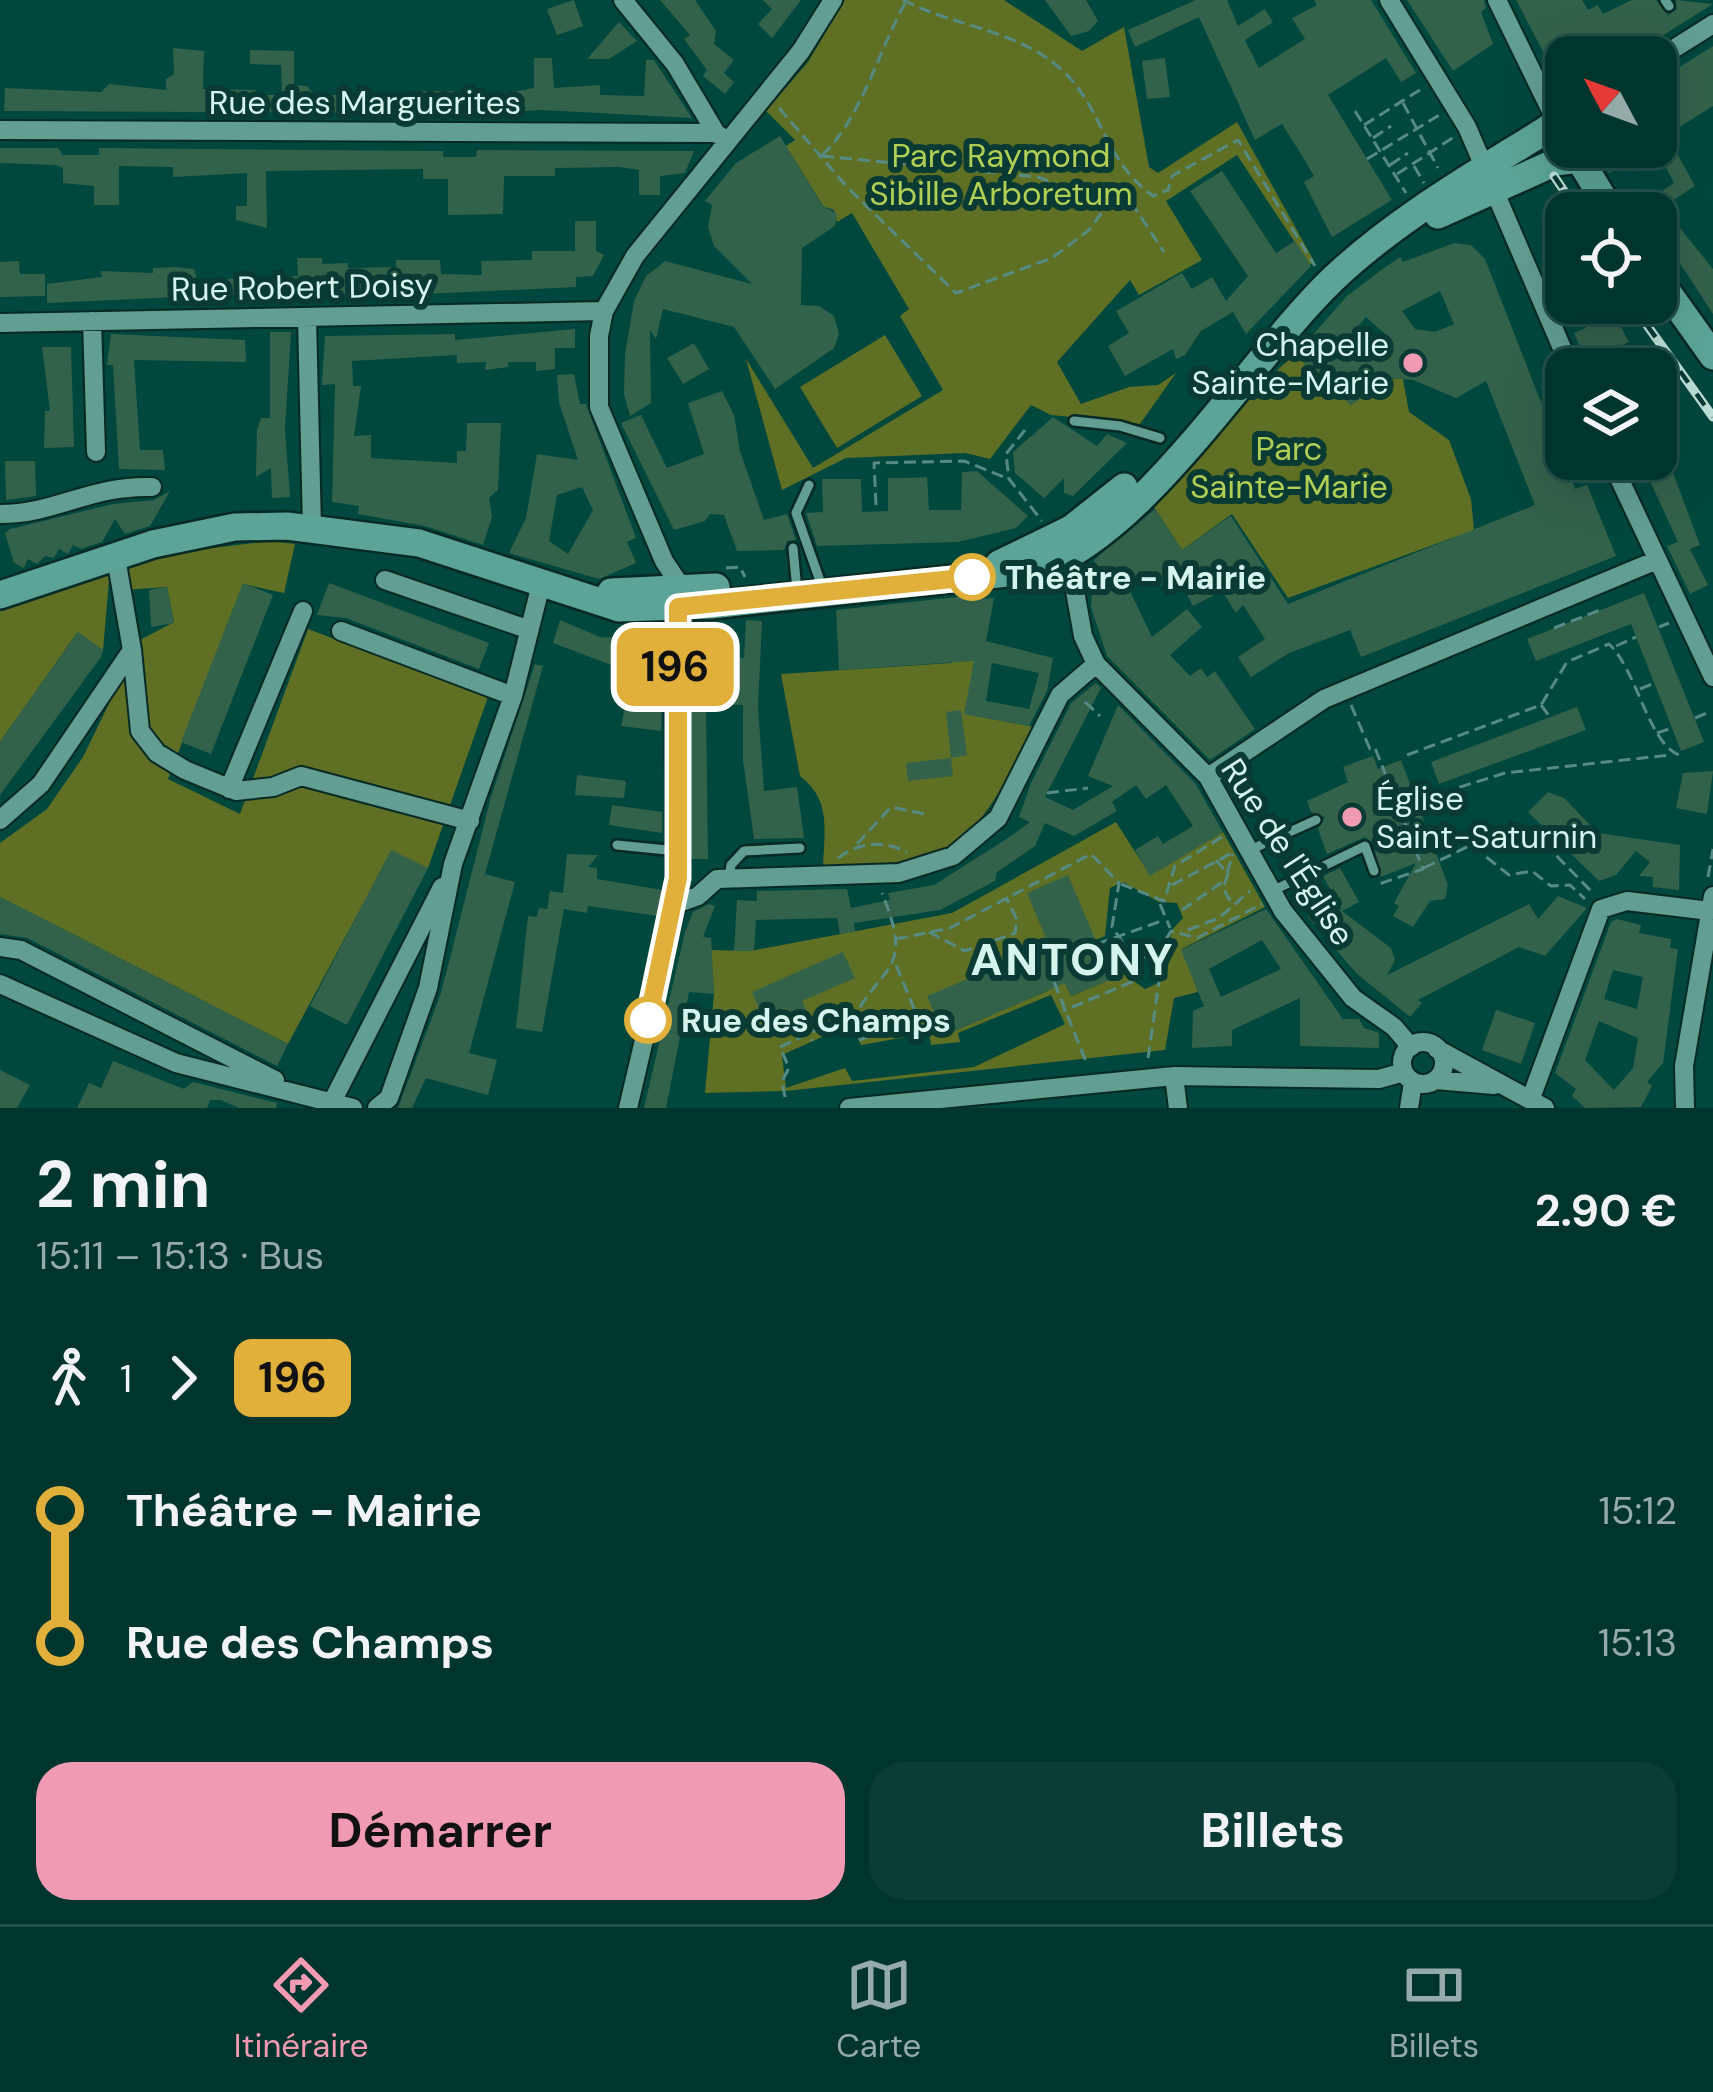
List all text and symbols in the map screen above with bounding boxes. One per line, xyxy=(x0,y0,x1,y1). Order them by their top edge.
north arrow xyxy=(1545,36,1677,168)
map controls xyxy=(1545,36,1677,480)
street label: Rue des Marguerites xyxy=(209,81,521,124)
park label: Parc Raymond Sibille Arboretum xyxy=(869,134,1133,215)
button: locate xyxy=(1545,192,1677,324)
street label: Rue Robert Doisy xyxy=(171,263,433,311)
place label: Chapelle Sainte-Marie xyxy=(1191,323,1389,404)
button: layers xyxy=(1545,348,1677,480)
marker: Chapelle Sainte-Marie xyxy=(1400,350,1426,376)
park label: Parc Sainte-Marie xyxy=(1190,427,1388,508)
marker: Théâtre - Mairie xyxy=(950,555,994,599)
place label: Théâtre - Mairie xyxy=(1005,556,1266,599)
line badge: 196 xyxy=(606,628,744,706)
text: 196 xyxy=(641,639,709,694)
street label: Rue de l'Église xyxy=(1212,750,1364,954)
place label: Église Saint-Saturnin xyxy=(1376,777,1597,858)
marker: Église Saint-Saturnin xyxy=(1339,804,1365,830)
district label: ANTONY xyxy=(970,930,1176,989)
marker: Rue des Champs xyxy=(626,998,670,1042)
place label: Rue des Champs xyxy=(681,999,951,1042)
text: 2 min xyxy=(36,1142,211,1227)
text: 2.90 € xyxy=(1535,1181,1677,1240)
text: 15:11 – 15:13 · Bus xyxy=(36,1230,324,1281)
icon: walk xyxy=(36,1345,102,1411)
icon: forward xyxy=(150,1345,216,1411)
text: 196 xyxy=(258,1350,327,1405)
text: 1 xyxy=(120,1353,132,1404)
text: Théâtre - Mairie xyxy=(126,1481,482,1540)
text: 15:12 xyxy=(1599,1485,1677,1536)
text: Rue des Champs xyxy=(126,1613,494,1672)
text: 15:13 xyxy=(1598,1617,1677,1668)
button: Démarrer xyxy=(36,1762,845,1900)
button: Billets xyxy=(869,1762,1677,1900)
tab: Itinéraire xyxy=(234,1952,369,2067)
tab: Carte xyxy=(836,1952,921,2067)
tab: Billets xyxy=(1389,1952,1479,2067)

